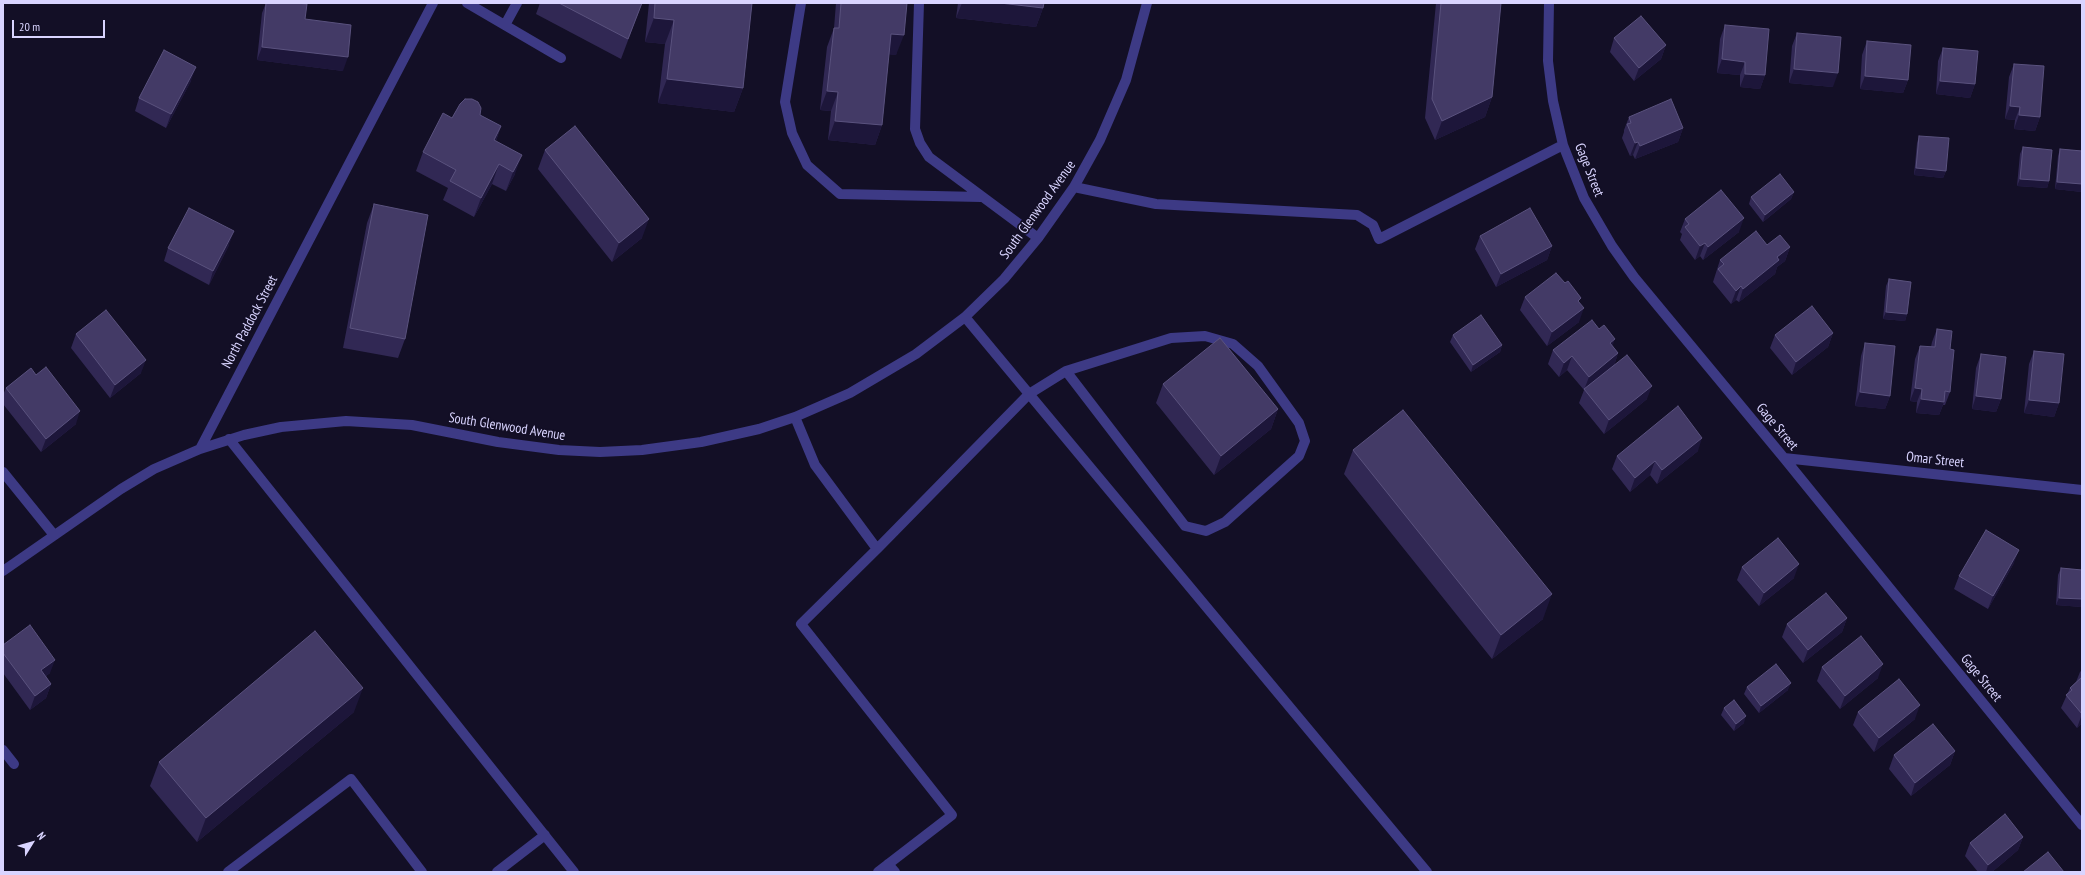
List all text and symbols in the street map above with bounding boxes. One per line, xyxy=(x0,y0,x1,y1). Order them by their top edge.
scale bar xyxy=(14,12,107,38)
text: 20 m xyxy=(19,19,40,34)
street label: Gage Street xyxy=(1571,141,1607,199)
street label: South Glenwood Avenue xyxy=(997,157,1079,263)
street label: North Paddock Street xyxy=(218,273,282,371)
street label: Gage Street xyxy=(1752,400,1802,454)
street label: South Glenwood Avenue xyxy=(447,409,567,445)
street label: Omar Street xyxy=(1905,449,1965,471)
street label: Gage Street xyxy=(1957,651,2005,705)
north arrow xyxy=(12,823,52,863)
text: N xyxy=(34,829,49,842)

